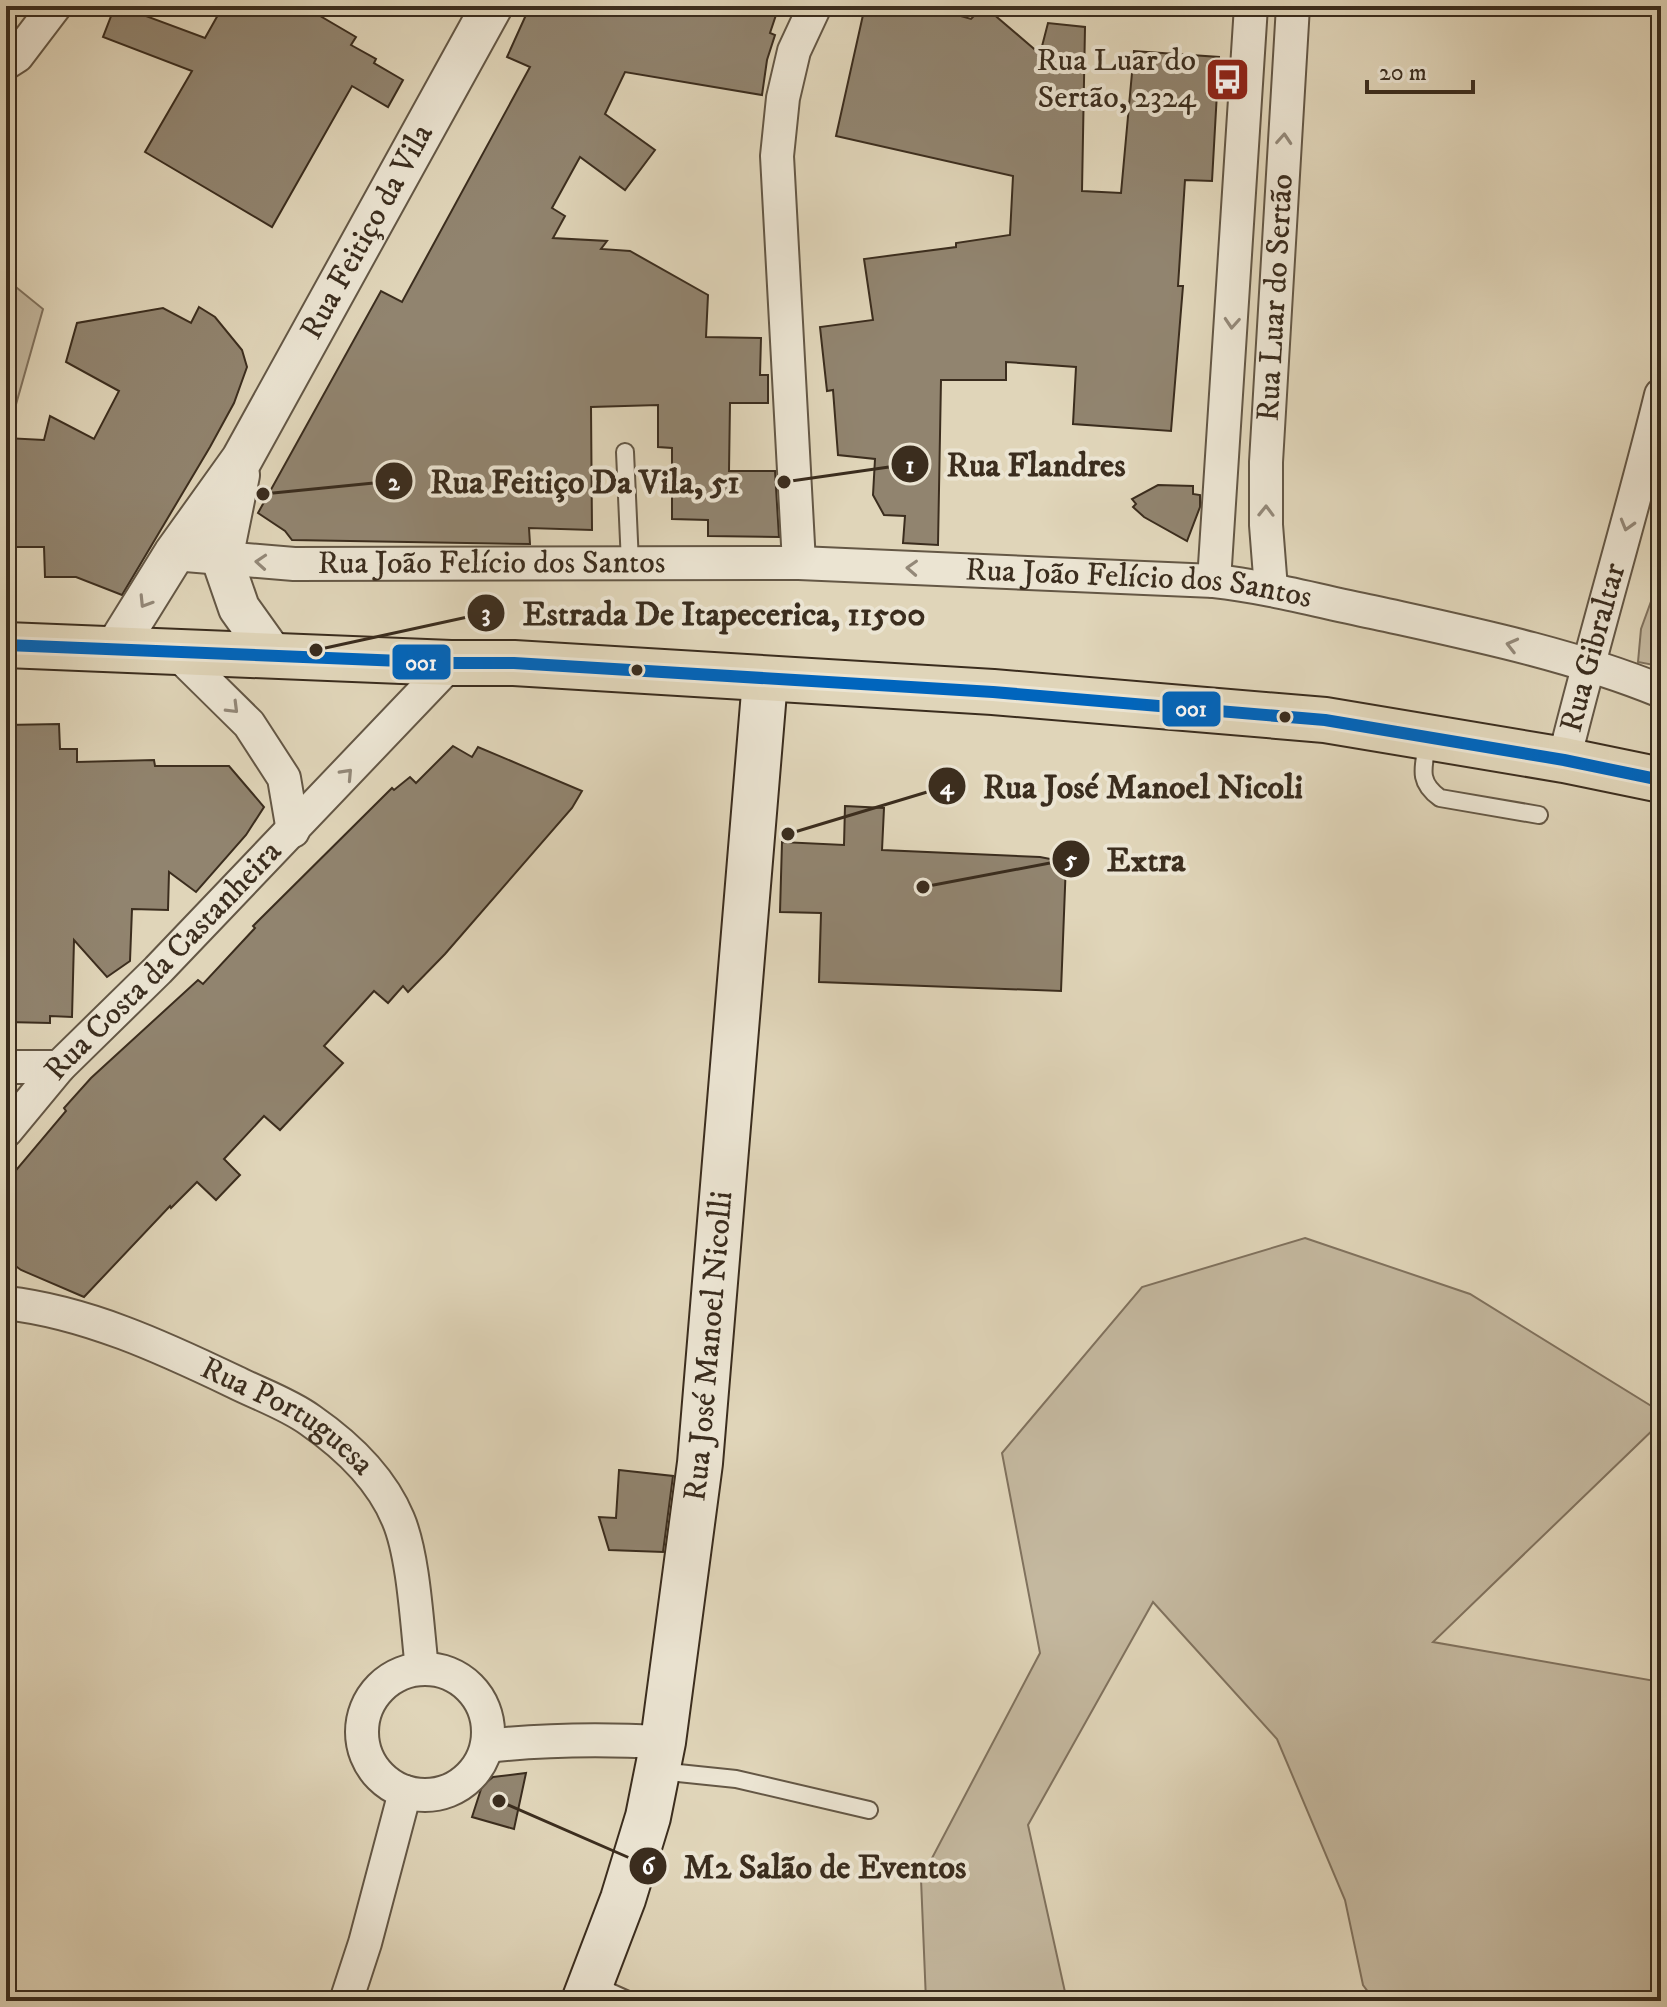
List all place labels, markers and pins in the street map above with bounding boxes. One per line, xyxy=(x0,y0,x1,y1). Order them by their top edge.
place label: Rua Luar do Sertão, 2324 xyxy=(1036,41,1197,118)
bus stop icon: Rua Luar do Sertão, 2324 xyxy=(1203,55,1251,103)
callout: Rua Flandres xyxy=(890,435,1141,493)
callout: Rua Feitiço Da Vila, 51 xyxy=(374,452,756,510)
callout: Estrada De Itapecerica, 11500 xyxy=(466,584,941,642)
unlabelled marker xyxy=(629,662,645,678)
unlabelled marker xyxy=(1277,709,1293,725)
callout: Rua José Manoel Nicoli xyxy=(927,757,1319,815)
callout: Extra xyxy=(1051,830,1202,888)
callout: M2 Salão de Eventos xyxy=(628,1837,983,1895)

